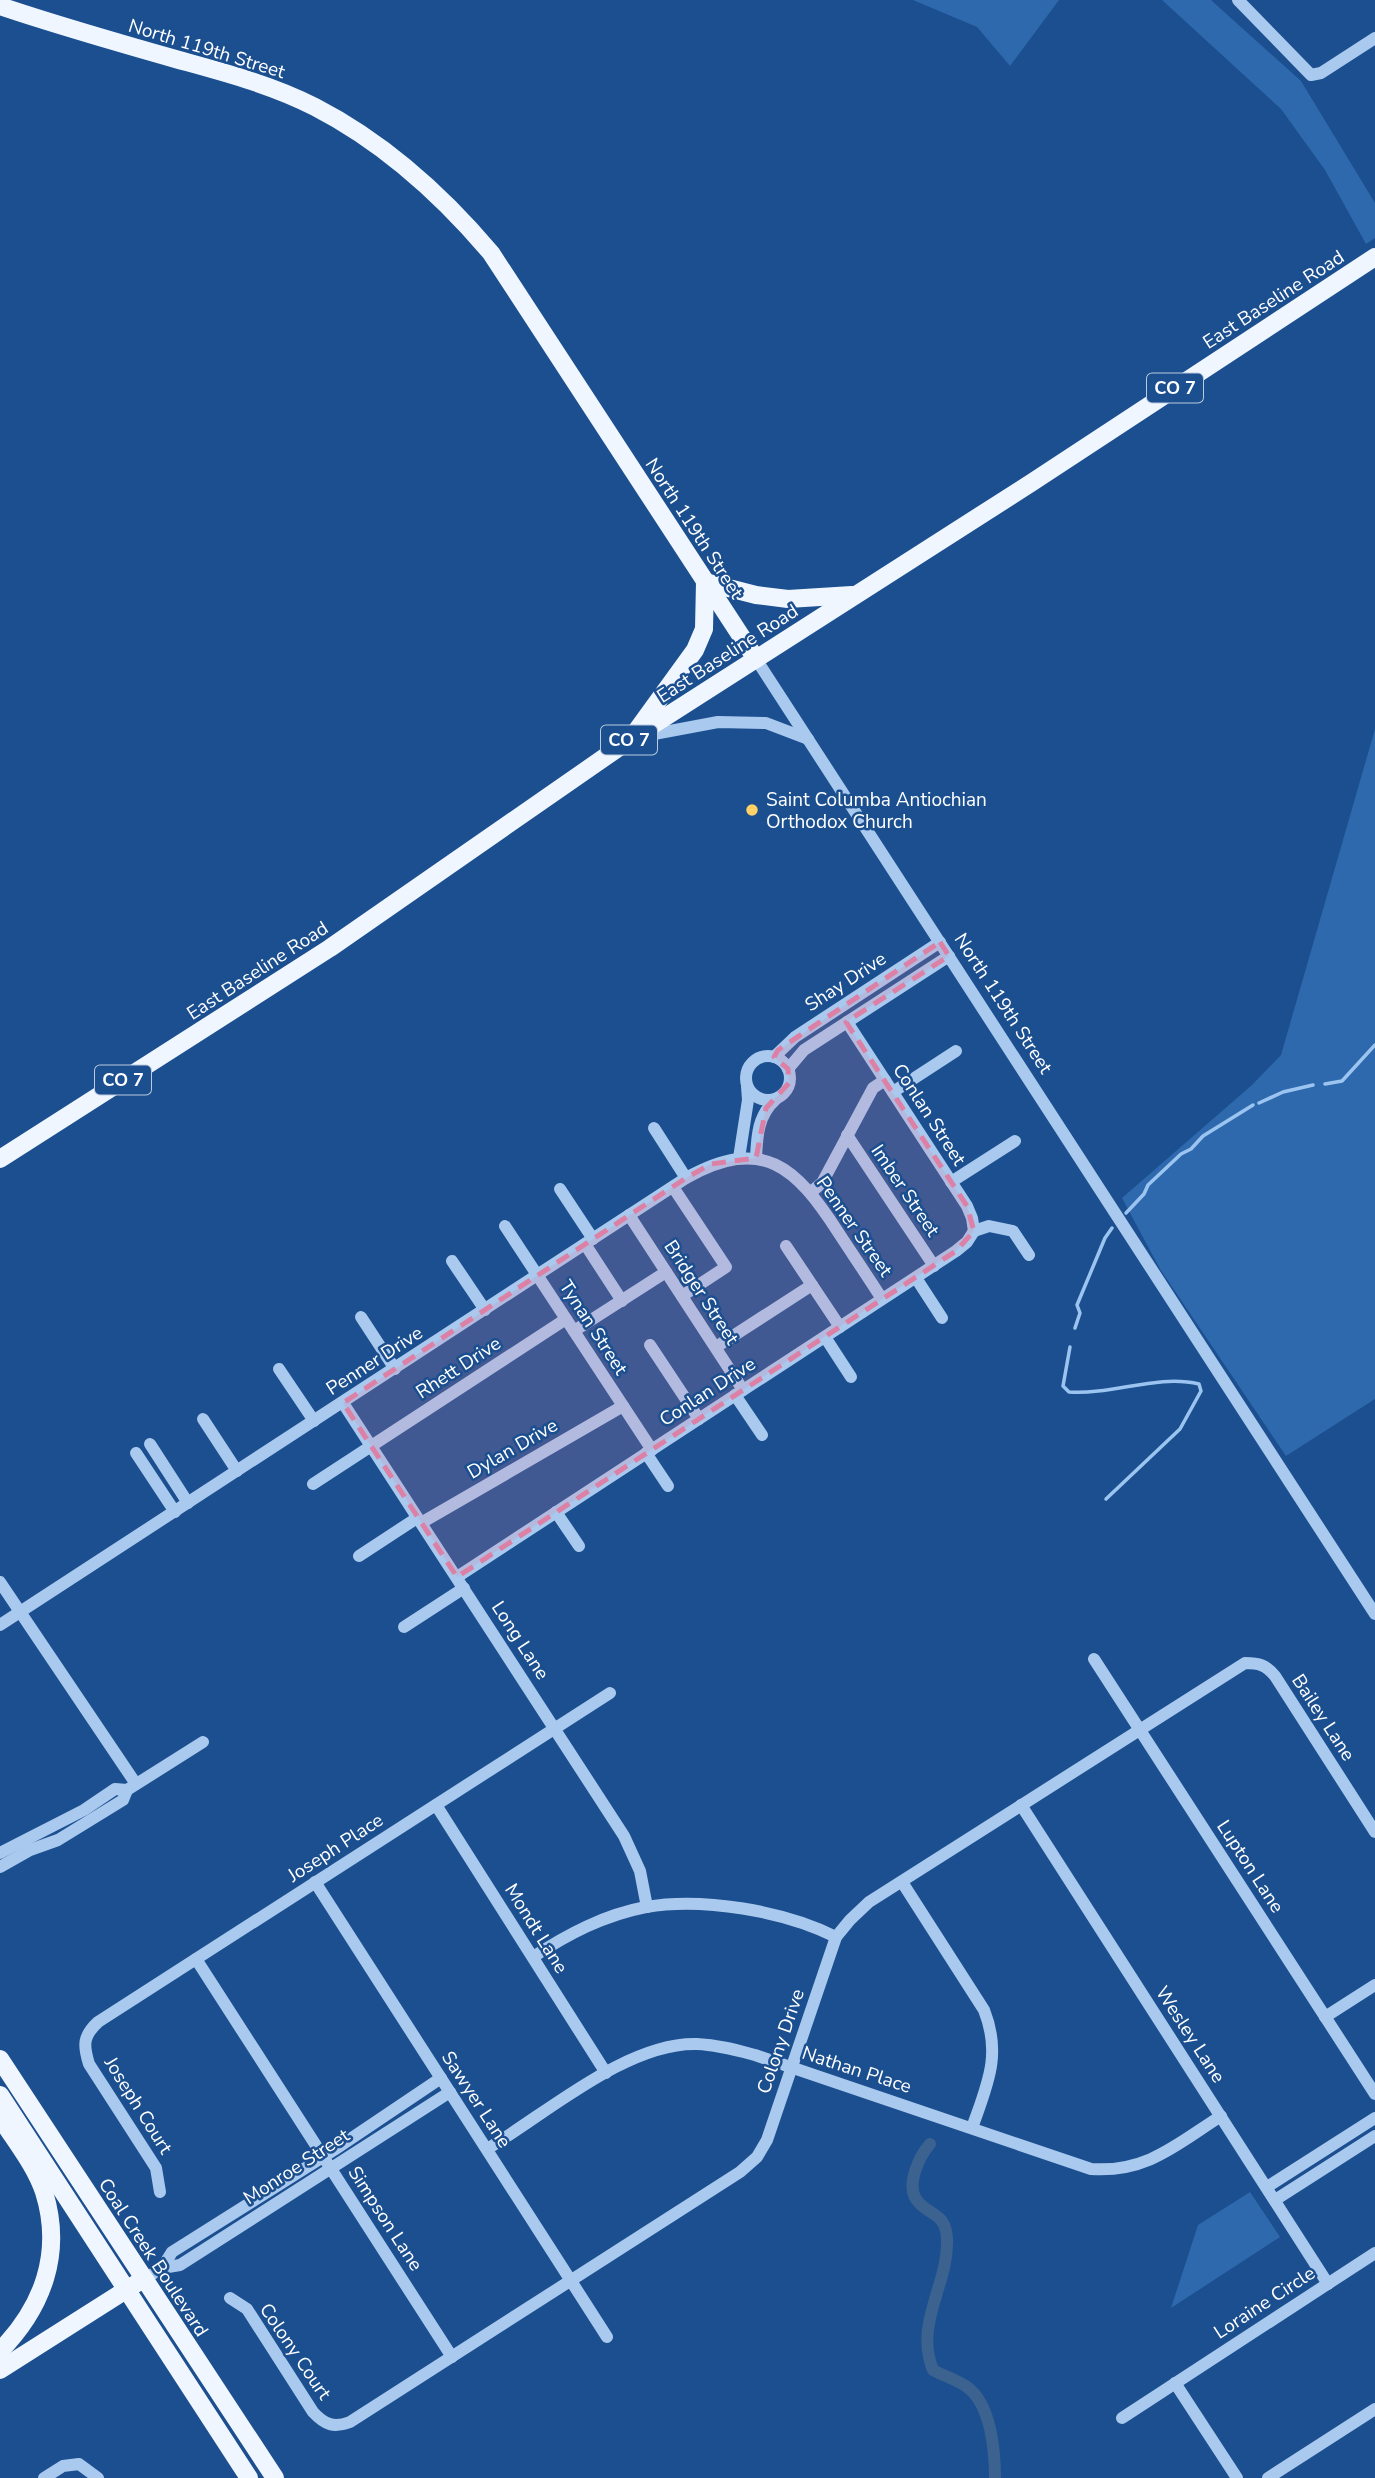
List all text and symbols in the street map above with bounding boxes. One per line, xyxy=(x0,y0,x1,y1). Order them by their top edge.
street label: North 119th Street xyxy=(125,13,289,85)
street label: East Baseline Road xyxy=(1198,244,1349,355)
road number: CO 7 xyxy=(1147,374,1203,402)
street label: North 119th Street xyxy=(639,453,750,604)
street label: East Baseline Road xyxy=(652,598,803,709)
road number: CO 7 xyxy=(601,726,657,754)
place label: Saint Columba Antiochian Orthodox Church xyxy=(766,787,987,835)
marker: Saint Columba Antiochian Orthodox Church xyxy=(744,802,760,818)
street label: East Baseline Road xyxy=(182,915,333,1026)
street label: North 119th Street xyxy=(948,928,1059,1079)
street label: Shay Drive xyxy=(800,946,891,1018)
street label: Conlan Street xyxy=(886,1059,972,1171)
road number: CO 7 xyxy=(95,1065,151,1094)
street label: Imber Street xyxy=(865,1139,946,1242)
street label: Penner Street xyxy=(810,1171,899,1282)
street label: Bridger Street xyxy=(658,1235,745,1350)
street label: Tynan Street xyxy=(553,1275,634,1380)
street label: Penner Drive xyxy=(321,1320,428,1402)
street label: Rhett Drive xyxy=(411,1331,506,1405)
street label: Conlan Drive xyxy=(654,1351,761,1433)
street label: Dylan Drive xyxy=(463,1413,562,1485)
street label: Long Lane xyxy=(485,1596,555,1685)
street label: Bailey Lane xyxy=(1285,1669,1361,1766)
street label: Joseph Place xyxy=(282,1807,388,1889)
street label: Lupton Lane xyxy=(1210,1815,1290,1918)
street label: Mondt Lane xyxy=(498,1879,574,1978)
street label: Wesley Lane xyxy=(1149,1981,1231,2088)
street label: Colony Drive xyxy=(751,1985,811,2097)
street label: Nathan Place xyxy=(799,2040,915,2100)
street label: Sawyer Lane xyxy=(435,2046,517,2153)
street label: Joseph Court xyxy=(97,2051,179,2159)
street label: Monroe Street xyxy=(238,2123,355,2211)
street label: Simpson Lane xyxy=(342,2161,429,2276)
street label: Coal Creek Boulevard xyxy=(92,2173,214,2342)
street label: Loraine Circle xyxy=(1209,2260,1320,2345)
street label: Colony Court xyxy=(253,2298,337,2405)

